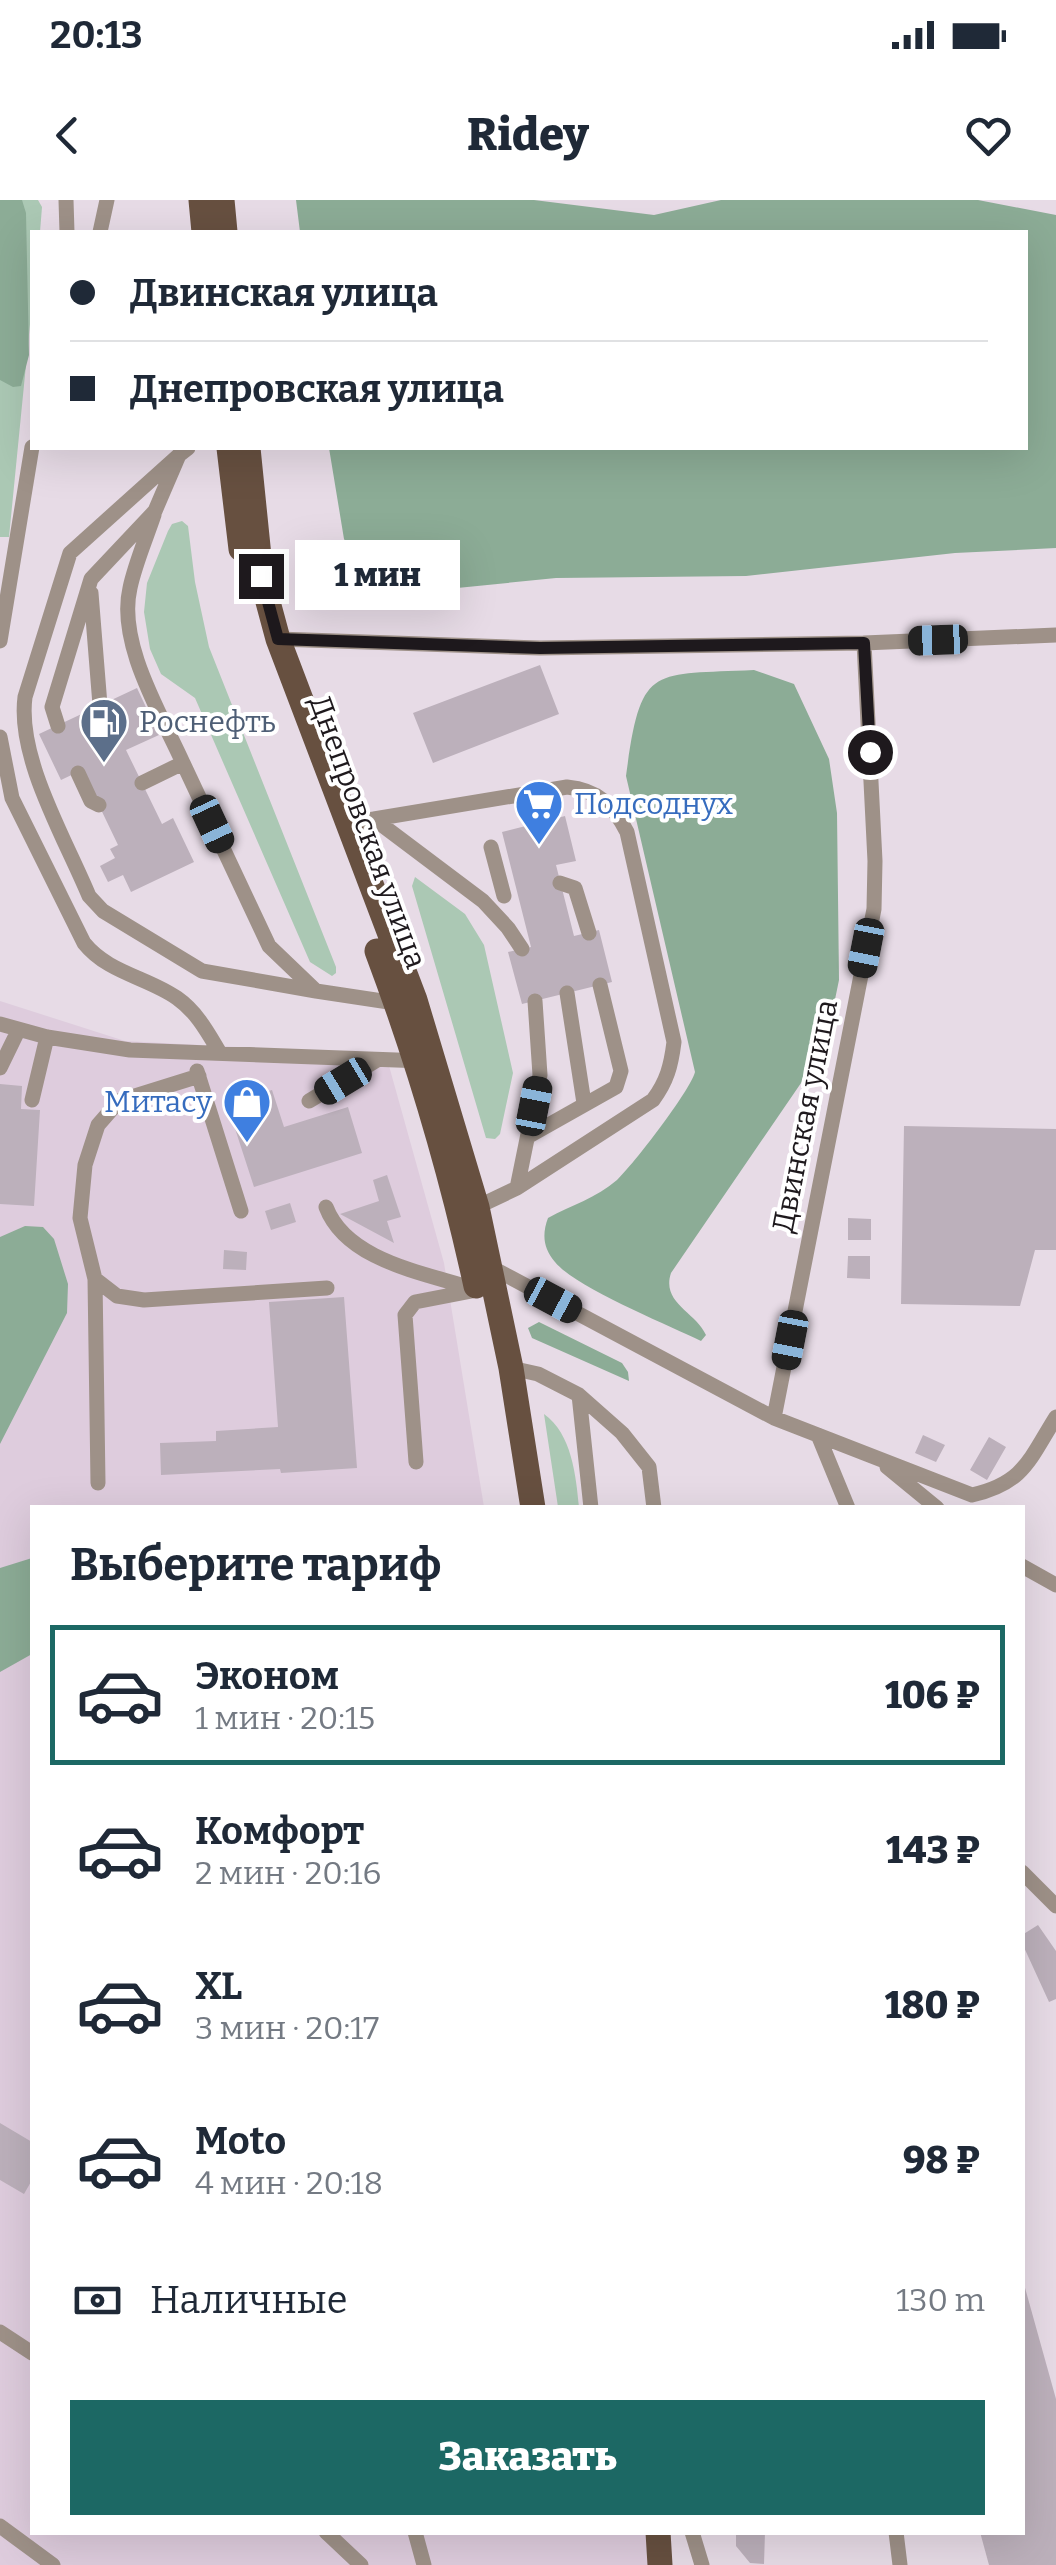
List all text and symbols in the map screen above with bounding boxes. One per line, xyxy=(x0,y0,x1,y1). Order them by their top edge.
text: 20:13 xyxy=(50,12,143,58)
icon: back xyxy=(40,108,95,163)
text: Ridey xyxy=(467,108,589,162)
icon: heart xyxy=(961,108,1016,163)
text: Двинская улица xyxy=(130,270,438,316)
text: Днепровская улица xyxy=(130,366,504,412)
callout: 1 мин xyxy=(296,541,461,611)
route end xyxy=(239,554,284,599)
text: 1 мин xyxy=(334,556,421,594)
car xyxy=(907,624,969,656)
street label: Днепровская улица xyxy=(302,691,434,973)
fuel station icon: Роснефть xyxy=(78,696,130,764)
place label: Роснефть xyxy=(139,704,276,740)
route start xyxy=(848,730,893,775)
supermarket icon: Подсоднух xyxy=(513,778,565,846)
place label: Подсоднух xyxy=(574,786,734,822)
car xyxy=(186,790,238,858)
car xyxy=(846,916,886,980)
street label: Двинская улица xyxy=(765,997,845,1235)
car xyxy=(310,1053,376,1109)
car xyxy=(514,1074,554,1138)
shop icon: Митасу xyxy=(221,1076,273,1144)
place label: Митасу xyxy=(104,1084,212,1120)
car xyxy=(519,1273,587,1327)
car xyxy=(770,1308,810,1372)
text: Выберите тариф xyxy=(70,1538,441,1592)
icon: car xyxy=(75,1650,165,1740)
text: Эконом xyxy=(195,1653,339,1699)
text: 106 ₽ xyxy=(885,1672,980,1718)
text: 1 мин · 20:15 xyxy=(195,1699,375,1737)
icon: car xyxy=(75,1805,165,1895)
text: Комфорт xyxy=(195,1808,364,1854)
text: 143 ₽ xyxy=(886,1827,980,1873)
text: 2 мин · 20:16 xyxy=(195,1854,381,1892)
icon: car xyxy=(75,1960,165,2050)
text: XL xyxy=(195,1963,242,2009)
text: 180 ₽ xyxy=(885,1982,980,2028)
text: 3 мин · 20:17 xyxy=(195,2009,379,2047)
icon: car xyxy=(75,2115,165,2205)
text: Moto xyxy=(195,2118,286,2164)
text: 98 ₽ xyxy=(903,2137,980,2183)
text: 4 мин · 20:18 xyxy=(195,2164,383,2202)
icon: cash xyxy=(70,2273,125,2328)
text: Наличные xyxy=(150,2277,348,2323)
text: 130 m xyxy=(896,2281,985,2319)
button: Заказать xyxy=(70,2400,985,2515)

